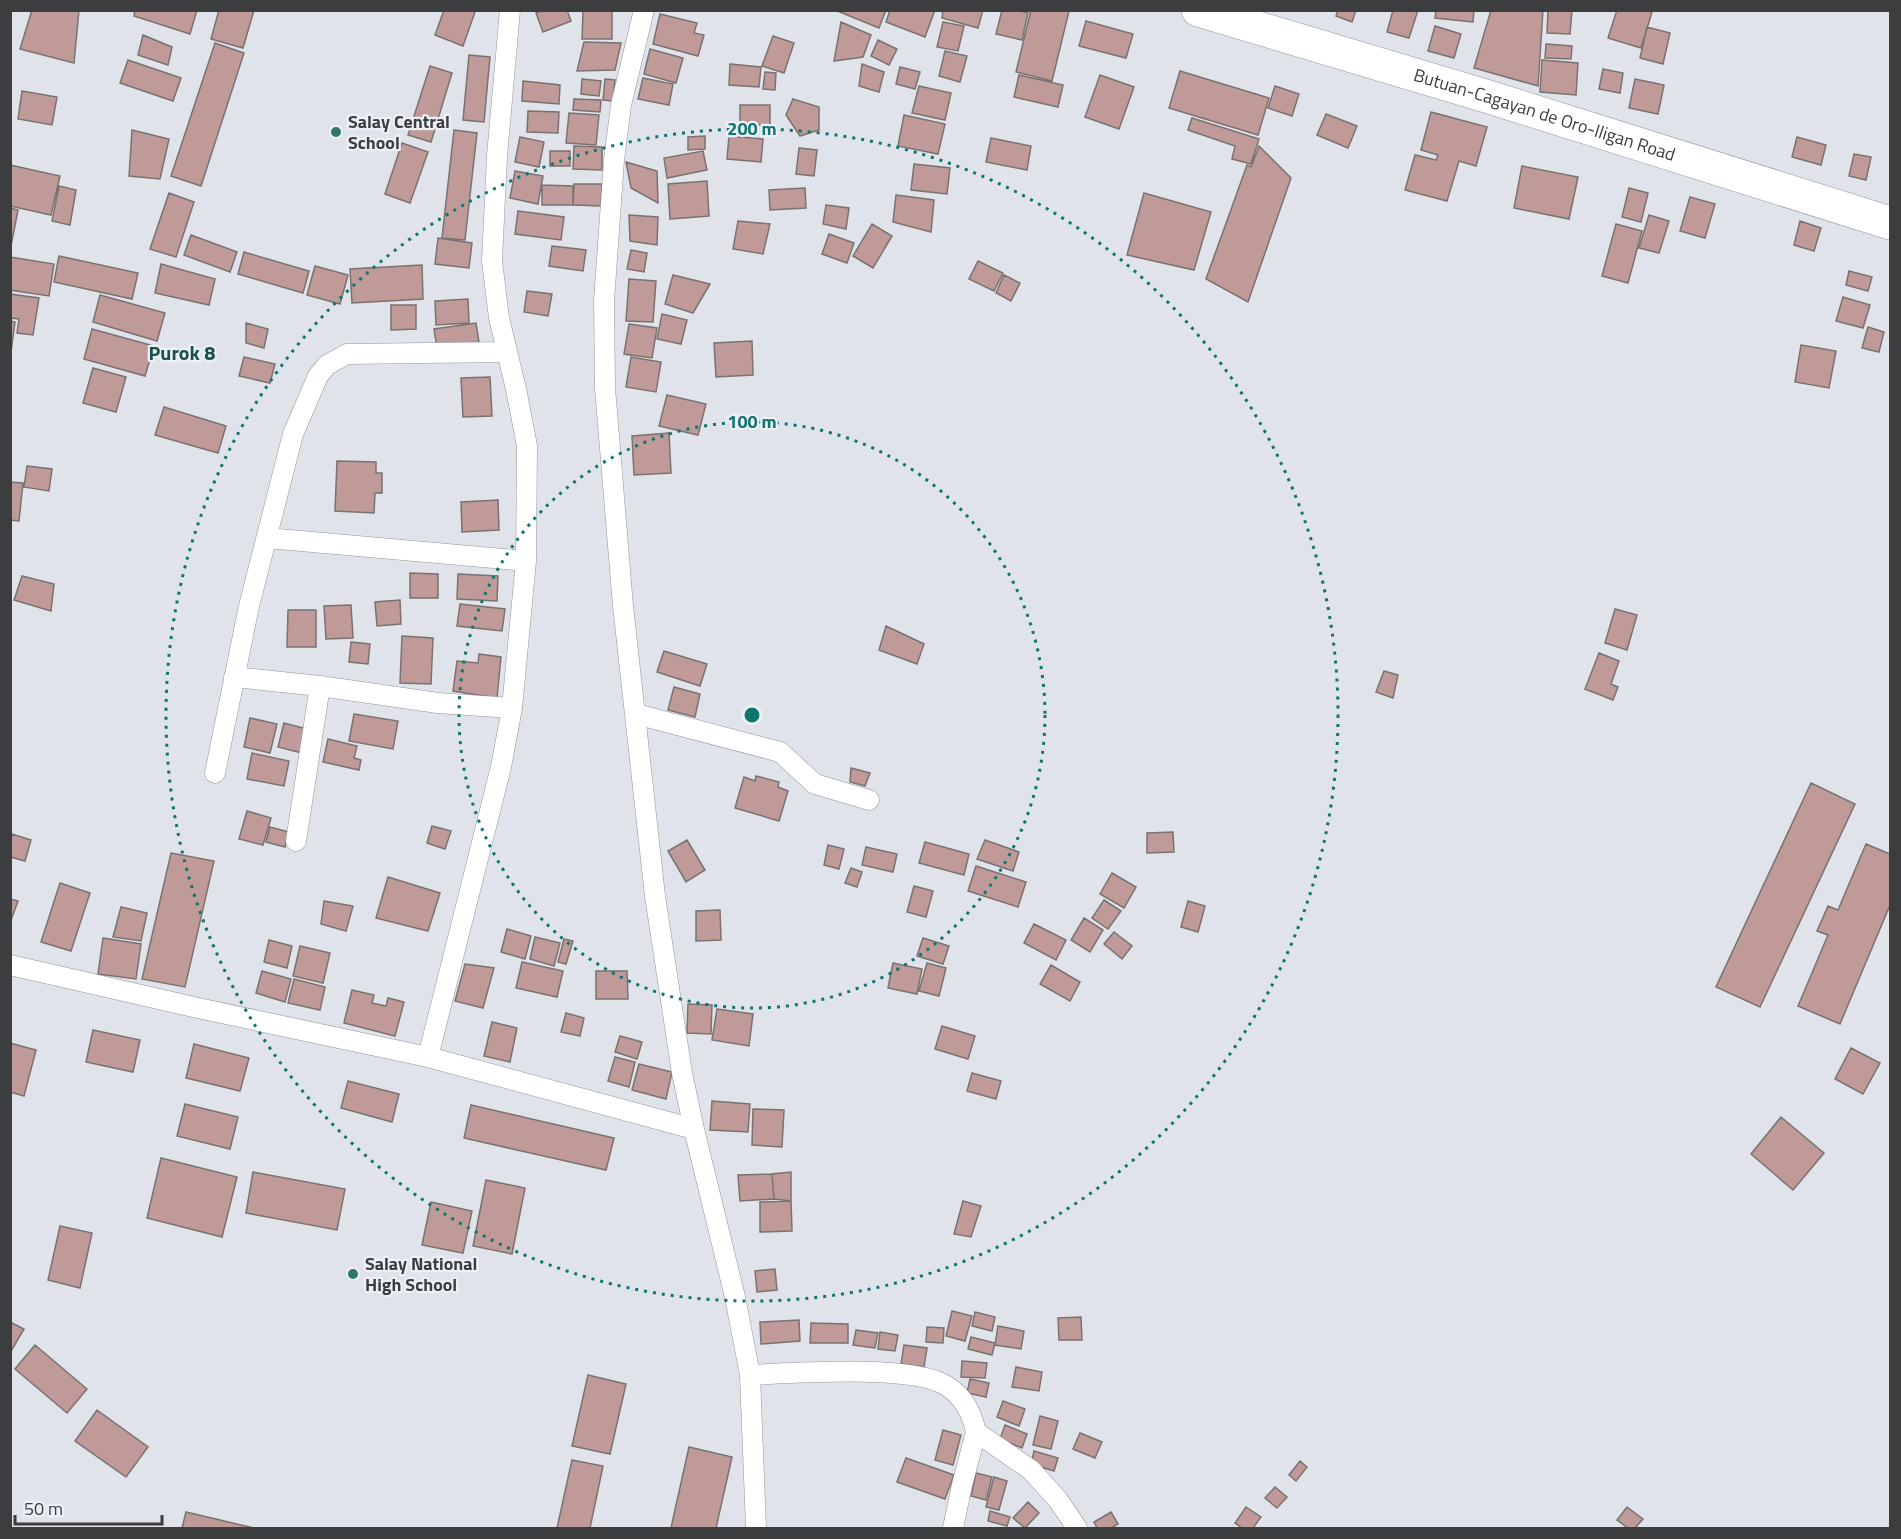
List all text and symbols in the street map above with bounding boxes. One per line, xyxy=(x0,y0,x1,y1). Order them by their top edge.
street label: Butuan-Cagayan de Oro-Iligan Road xyxy=(1410,61,1679,168)
place label: Salay Central School xyxy=(348,108,450,156)
text: 200 m xyxy=(727,115,777,142)
marker: Salay Central School xyxy=(329,125,343,139)
district label: Purok 8 xyxy=(149,337,215,368)
text: 100 m xyxy=(727,408,777,435)
centre of rings xyxy=(742,705,762,725)
place label: Salay National High School xyxy=(365,1250,477,1298)
marker: Salay National High School xyxy=(346,1267,360,1281)
scale bar xyxy=(15,1488,162,1526)
text: 50 m xyxy=(24,1495,63,1522)

